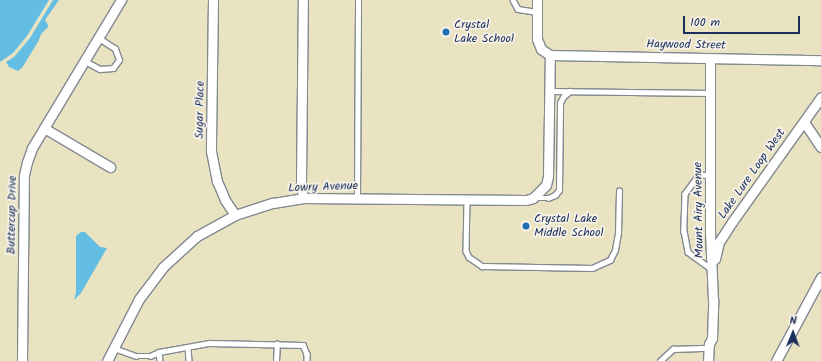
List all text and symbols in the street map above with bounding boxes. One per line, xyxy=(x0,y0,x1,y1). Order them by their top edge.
scale bar xyxy=(685,8,802,34)
text: 100 m xyxy=(690,13,720,32)
place label: Crystal Lake School xyxy=(454,18,514,46)
marker: Crystal Lake School xyxy=(441,27,451,37)
street label: Haywood Street xyxy=(646,37,726,53)
street label: Sugar Place xyxy=(192,81,208,139)
street label: Lake Lure Loop West xyxy=(715,126,789,222)
street label: Mount Airy Avenue xyxy=(691,162,707,258)
street label: Buttercup Drive xyxy=(4,175,20,255)
street label: Lowry Avenue xyxy=(288,179,358,195)
place label: Crystal Lake Middle School xyxy=(534,212,603,240)
marker: Crystal Lake Middle School xyxy=(521,221,531,231)
text: N xyxy=(790,312,797,330)
north arrow xyxy=(773,313,813,353)

